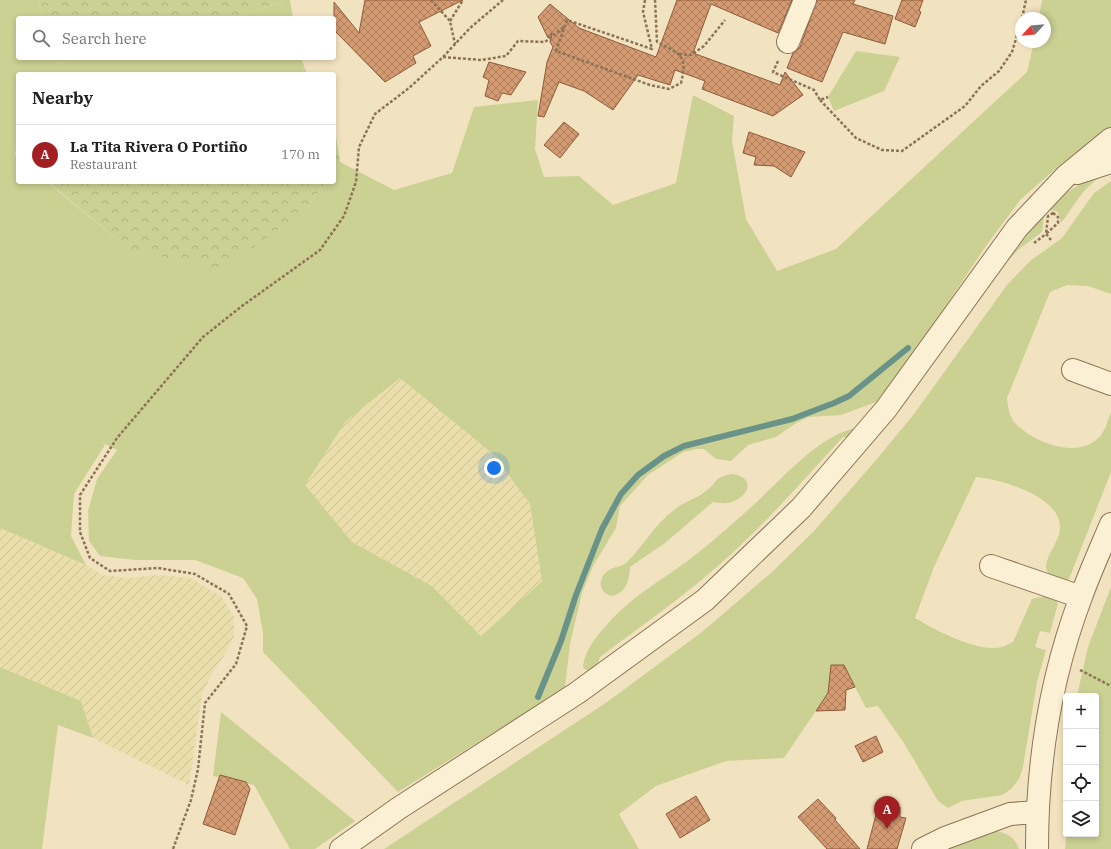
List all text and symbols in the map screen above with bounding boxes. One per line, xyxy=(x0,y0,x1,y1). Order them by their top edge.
north arrow xyxy=(1015,12,1051,48)
search box xyxy=(16,16,336,60)
icon: search xyxy=(30,27,52,49)
text: Search here xyxy=(62,29,147,48)
text: Nearby xyxy=(32,87,93,109)
text: La Tita Rivera O Portiño xyxy=(70,137,248,156)
text: A xyxy=(40,146,50,163)
text: 170 m xyxy=(281,146,320,163)
text: Restaurant xyxy=(70,156,137,173)
your location xyxy=(484,458,504,478)
map controls xyxy=(1063,693,1099,837)
button: + xyxy=(1063,693,1099,729)
button: − xyxy=(1063,729,1099,765)
button: locate xyxy=(1063,765,1099,801)
pin: A xyxy=(874,796,900,829)
button: layers xyxy=(1063,801,1099,837)

